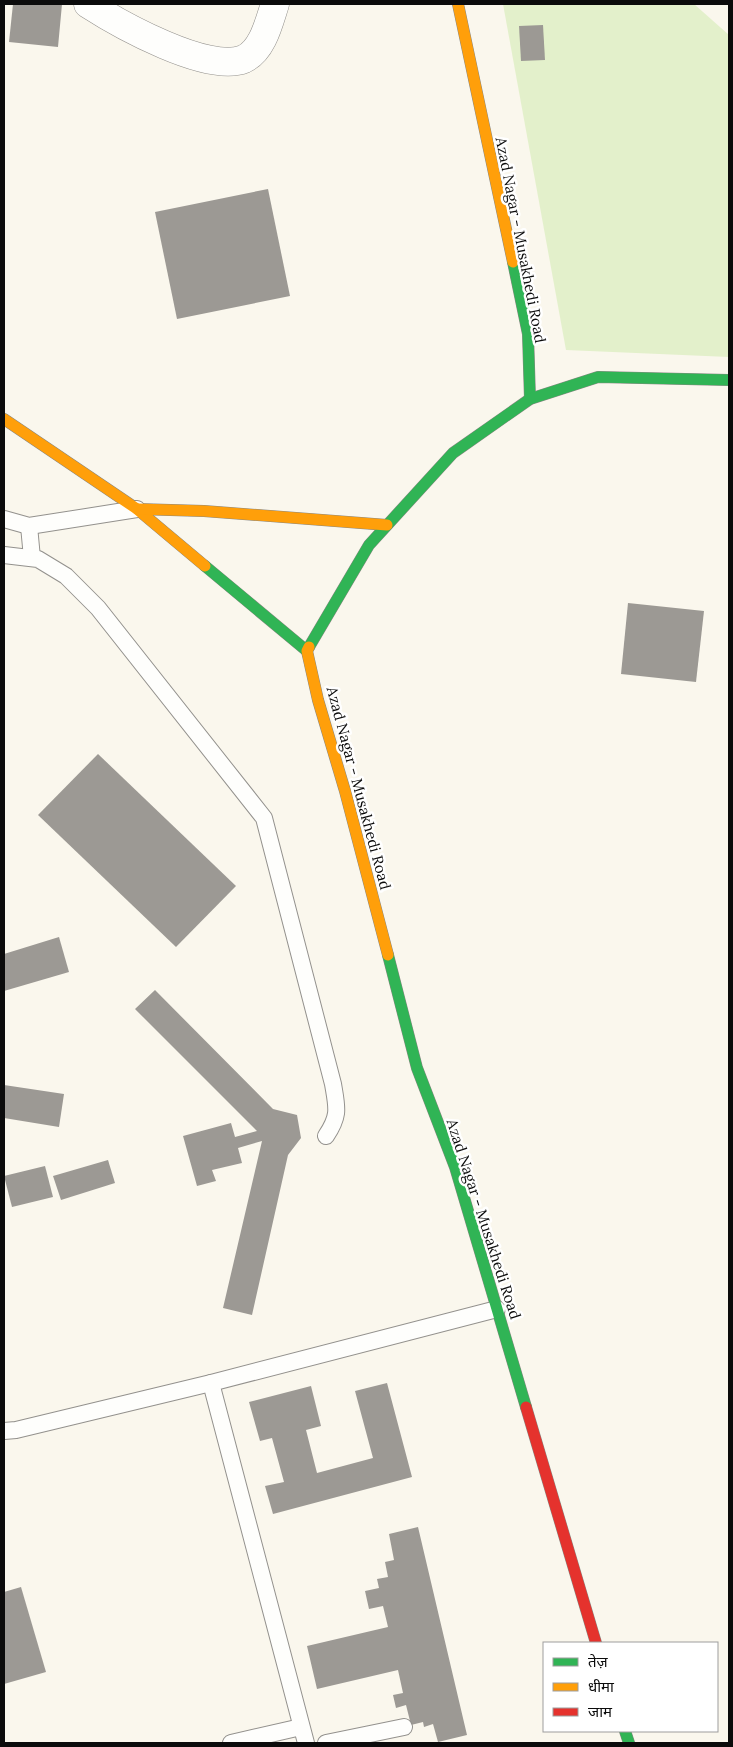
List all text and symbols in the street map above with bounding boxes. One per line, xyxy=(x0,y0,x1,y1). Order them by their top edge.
street label: Azad Nagar - Musakhedi Road xyxy=(492,134,550,345)
street label: Azad Nagar - Musakhedi Road xyxy=(322,683,395,892)
street label: Azad Nagar - Musakhedi Road xyxy=(442,1116,525,1322)
legend xyxy=(543,1642,718,1732)
text: तेज़ xyxy=(588,1652,609,1671)
text: धीमा xyxy=(588,1677,615,1696)
text: जाम xyxy=(588,1702,613,1721)

